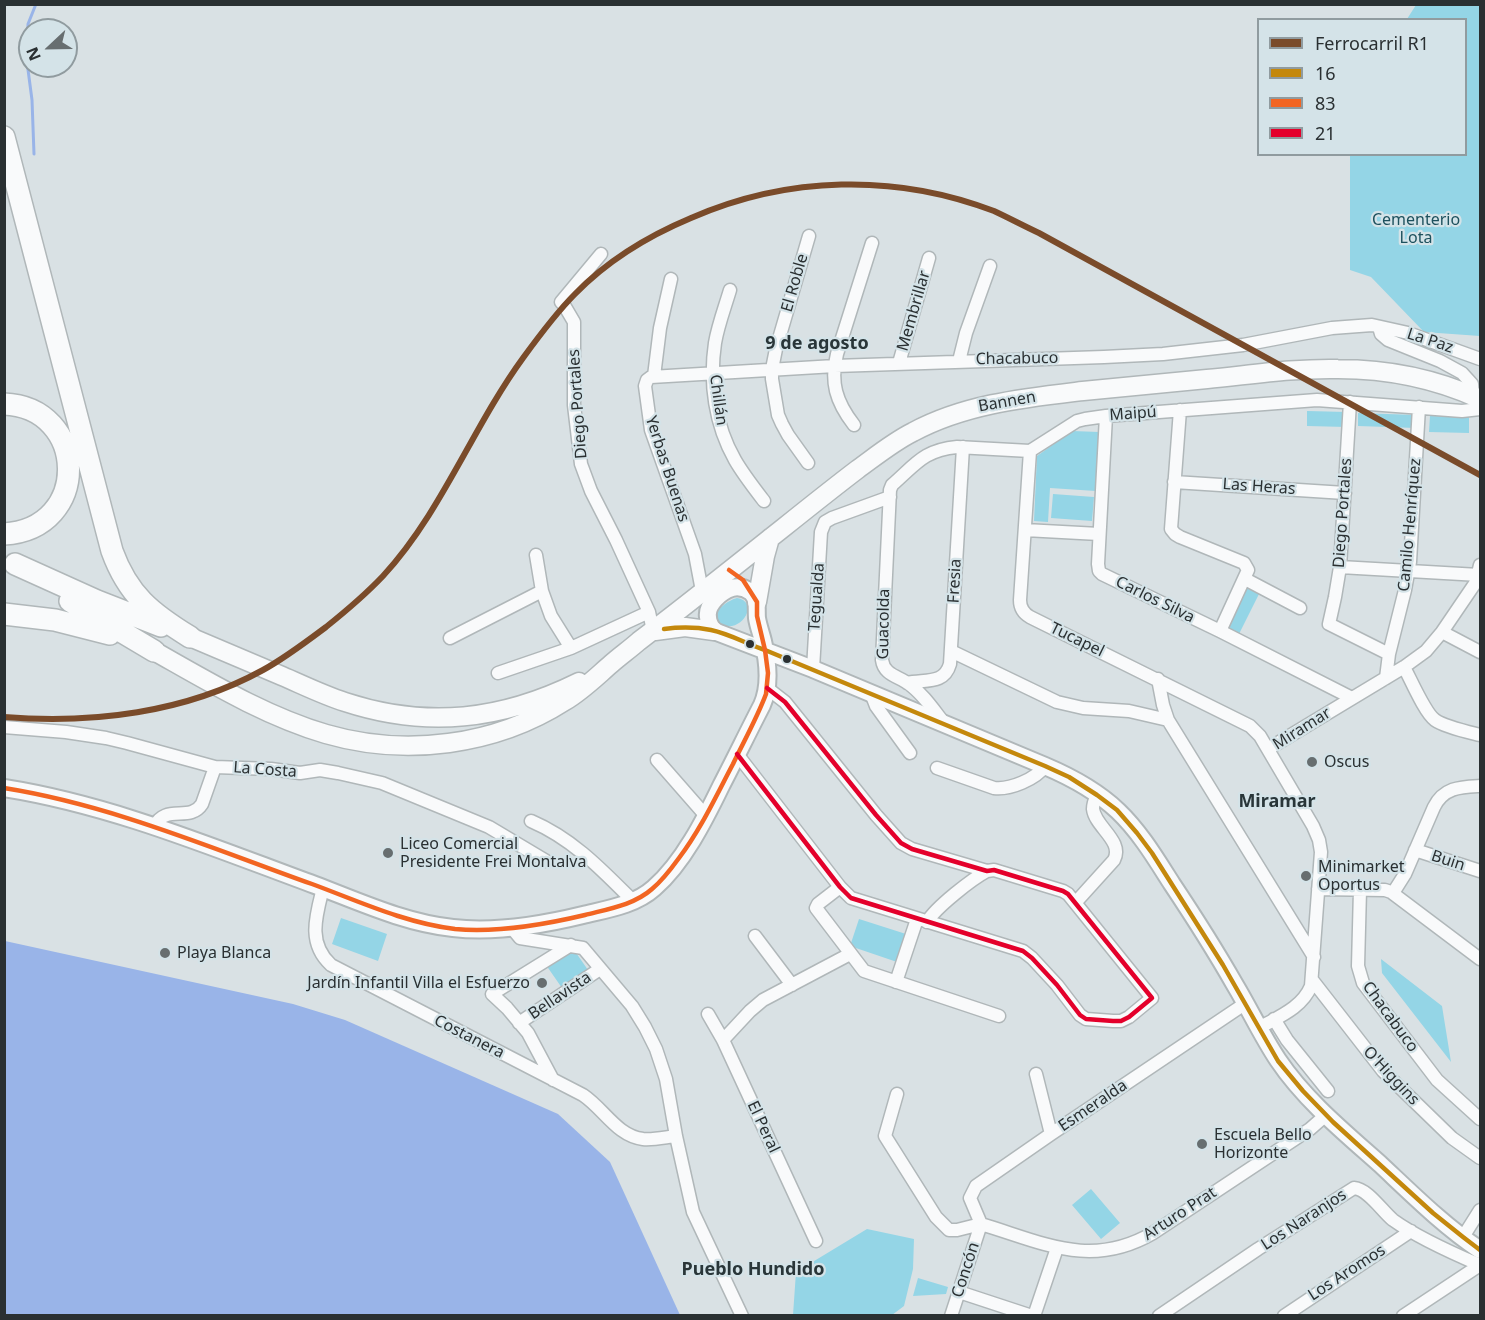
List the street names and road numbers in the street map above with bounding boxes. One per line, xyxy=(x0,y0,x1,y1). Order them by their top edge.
street label: El Roble xyxy=(778,252,812,314)
street label: Membrillar xyxy=(893,269,935,353)
street label: La Paz xyxy=(1404,325,1456,357)
street label: Diego Portales xyxy=(565,348,591,460)
street label: Chacabuco xyxy=(975,349,1059,369)
street label: Chillán xyxy=(705,373,731,427)
street label: Bannen xyxy=(977,388,1037,416)
street label: Maipú xyxy=(1109,403,1157,425)
street label: Yerbas Buenas xyxy=(641,414,693,524)
street label: Diego Portales xyxy=(1330,457,1356,569)
street label: Camilo Henríquez xyxy=(1395,458,1425,592)
street label: Las Heras xyxy=(1222,475,1296,499)
street label: Fresia xyxy=(944,558,966,604)
street label: Tegualda xyxy=(805,562,829,632)
street label: Carlos Silva xyxy=(1112,573,1198,627)
street label: Guacolda xyxy=(874,588,894,660)
street label: Tucapel xyxy=(1047,619,1107,661)
street label: Miramar xyxy=(1270,704,1334,754)
street label: La Costa xyxy=(233,758,297,782)
street label: Buin xyxy=(1429,847,1467,875)
street label: Bellavista xyxy=(525,968,595,1024)
street label: Chacabuco xyxy=(1358,978,1422,1056)
street label: Costanera xyxy=(431,1011,507,1063)
street label: O'Higgins xyxy=(1359,1043,1423,1109)
street label: Esmeralda xyxy=(1055,1076,1131,1136)
street label: El Peral xyxy=(743,1098,783,1156)
street label: Arturo Prat xyxy=(1140,1183,1220,1245)
street label: Los Naranjos xyxy=(1258,1185,1350,1255)
street label: Concón xyxy=(948,1240,984,1300)
street label: Los Aromos xyxy=(1305,1241,1389,1305)

